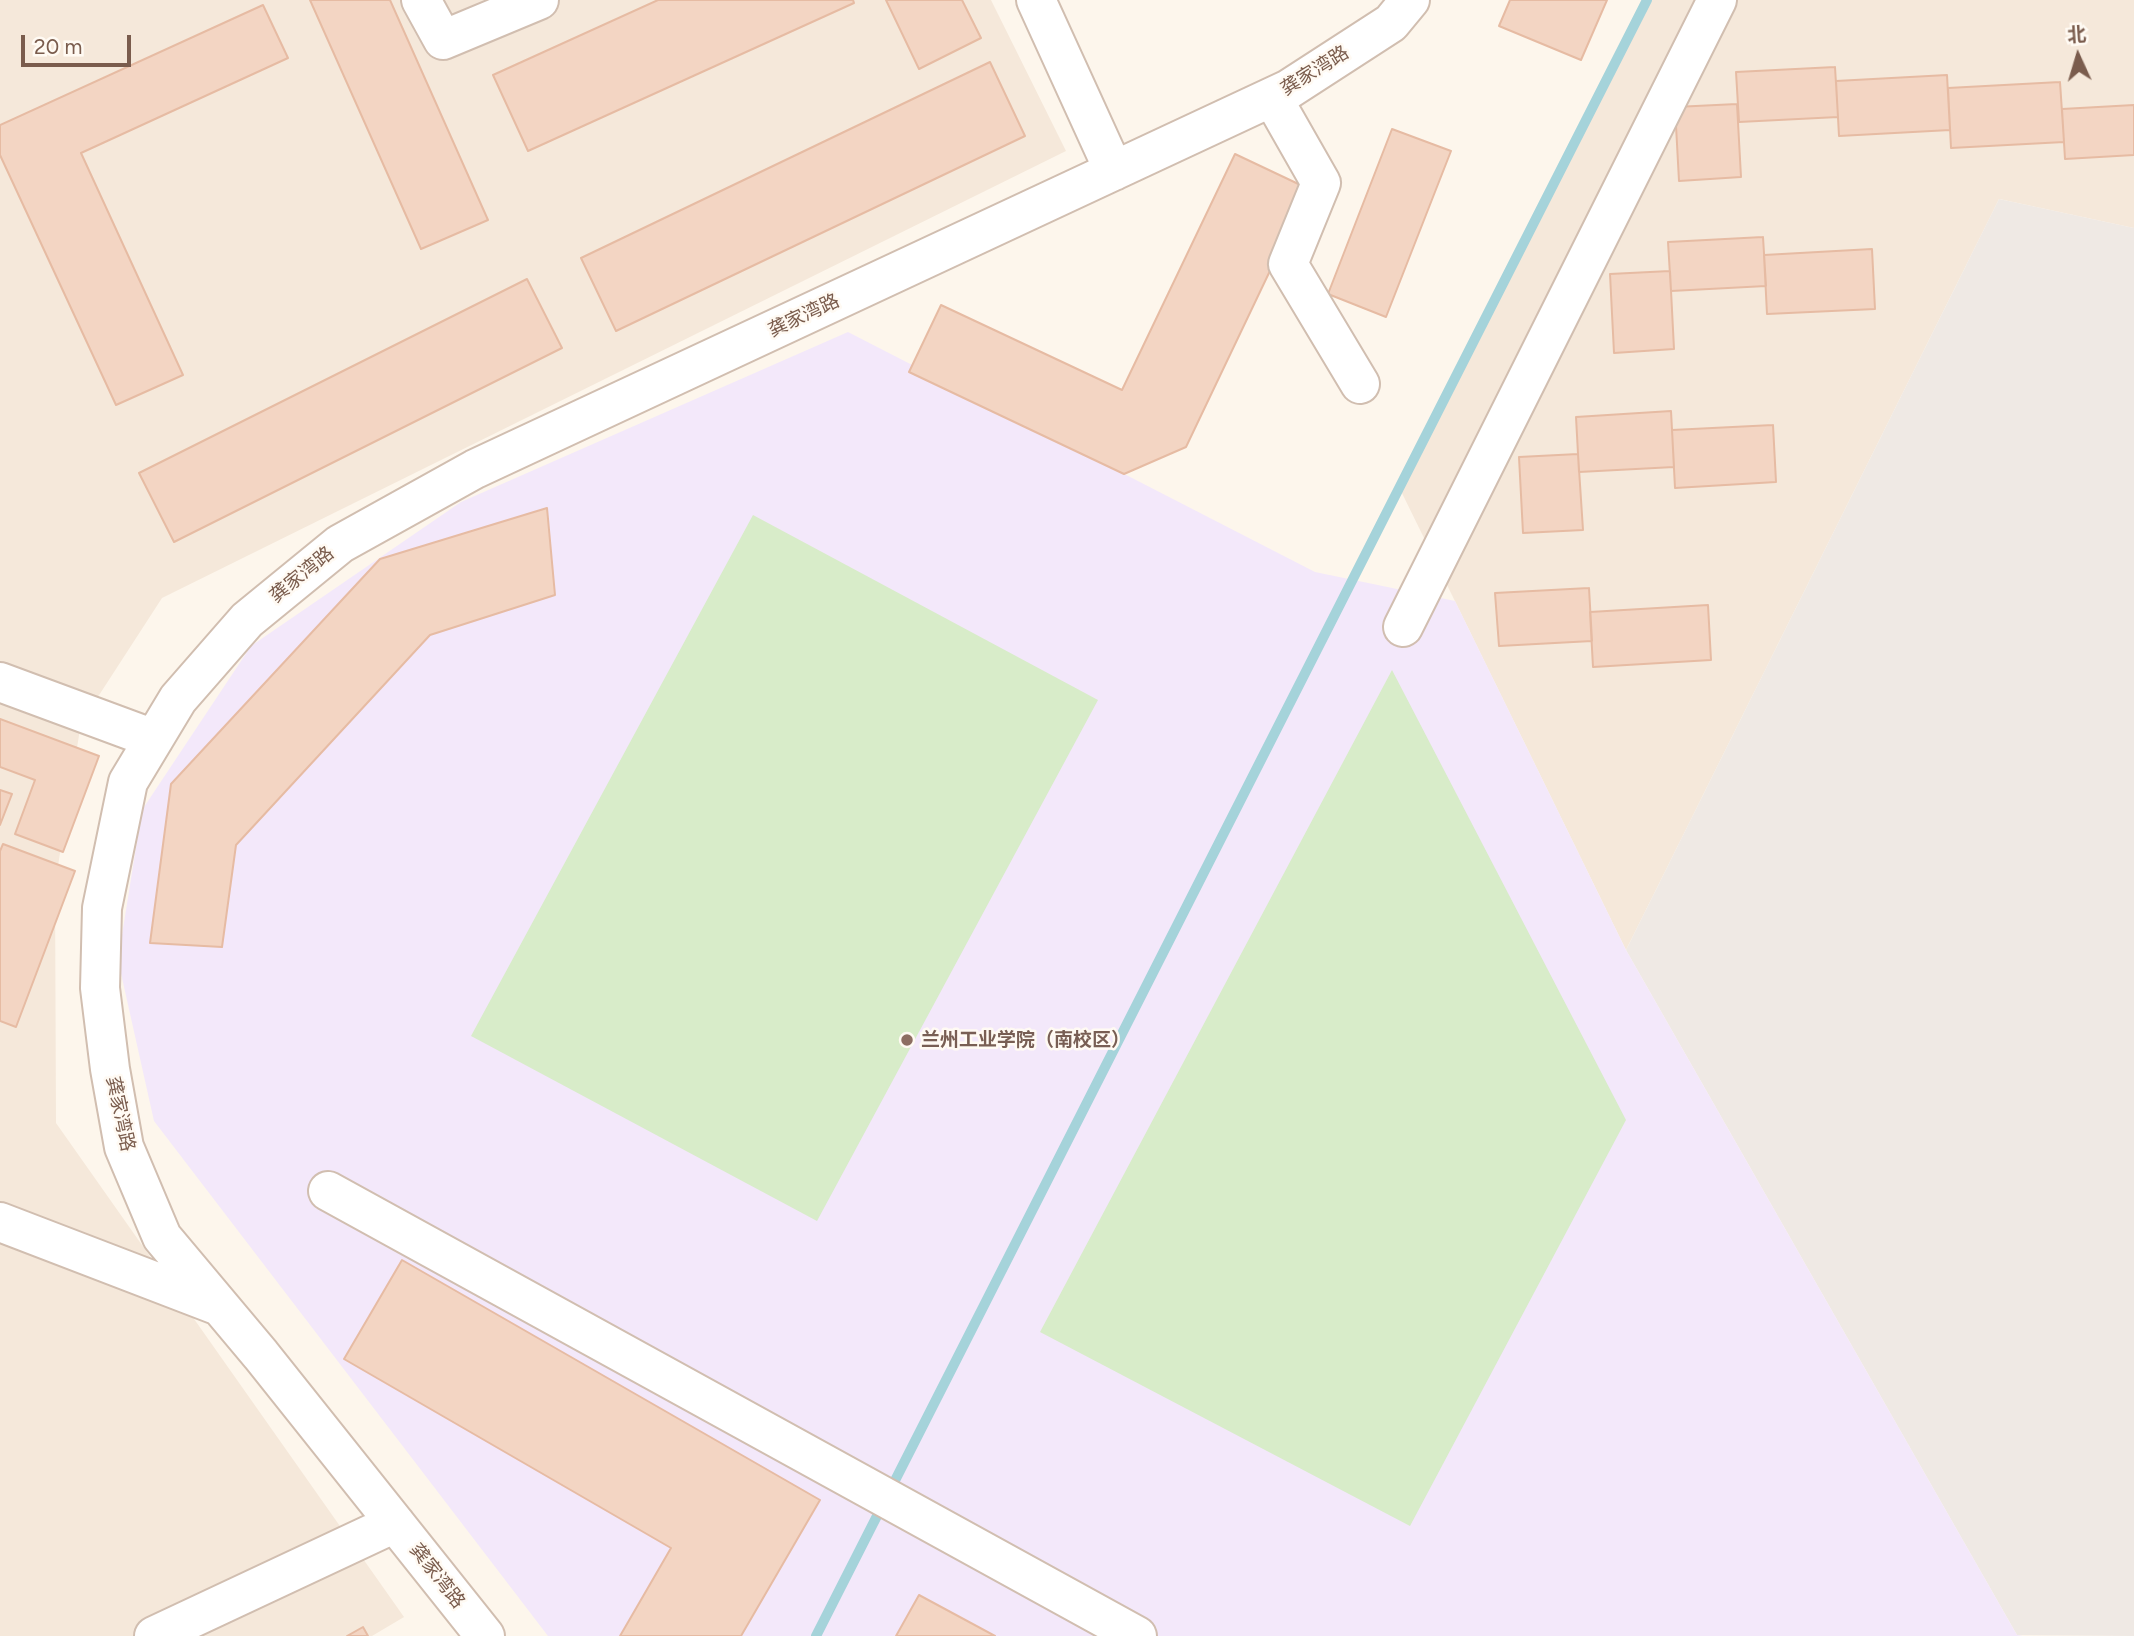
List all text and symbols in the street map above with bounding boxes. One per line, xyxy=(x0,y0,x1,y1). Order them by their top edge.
scale bar xyxy=(24,21,135,65)
north arrow xyxy=(2043,21,2113,91)
text: 北 xyxy=(2066,22,2087,47)
text: 20 m xyxy=(34,34,82,59)
street label: 龚家湾路 xyxy=(1277,41,1353,101)
street label: 龚家湾路 xyxy=(765,290,843,342)
street label: 龚家湾路 xyxy=(265,542,339,608)
place label: 兰州工业学院（南校区） xyxy=(921,1029,1130,1051)
marker: 兰州工业学院（南校区） xyxy=(899,1032,915,1048)
street label: 龚家湾路 xyxy=(101,1074,139,1154)
street label: 龚家湾路 xyxy=(405,1539,469,1613)

